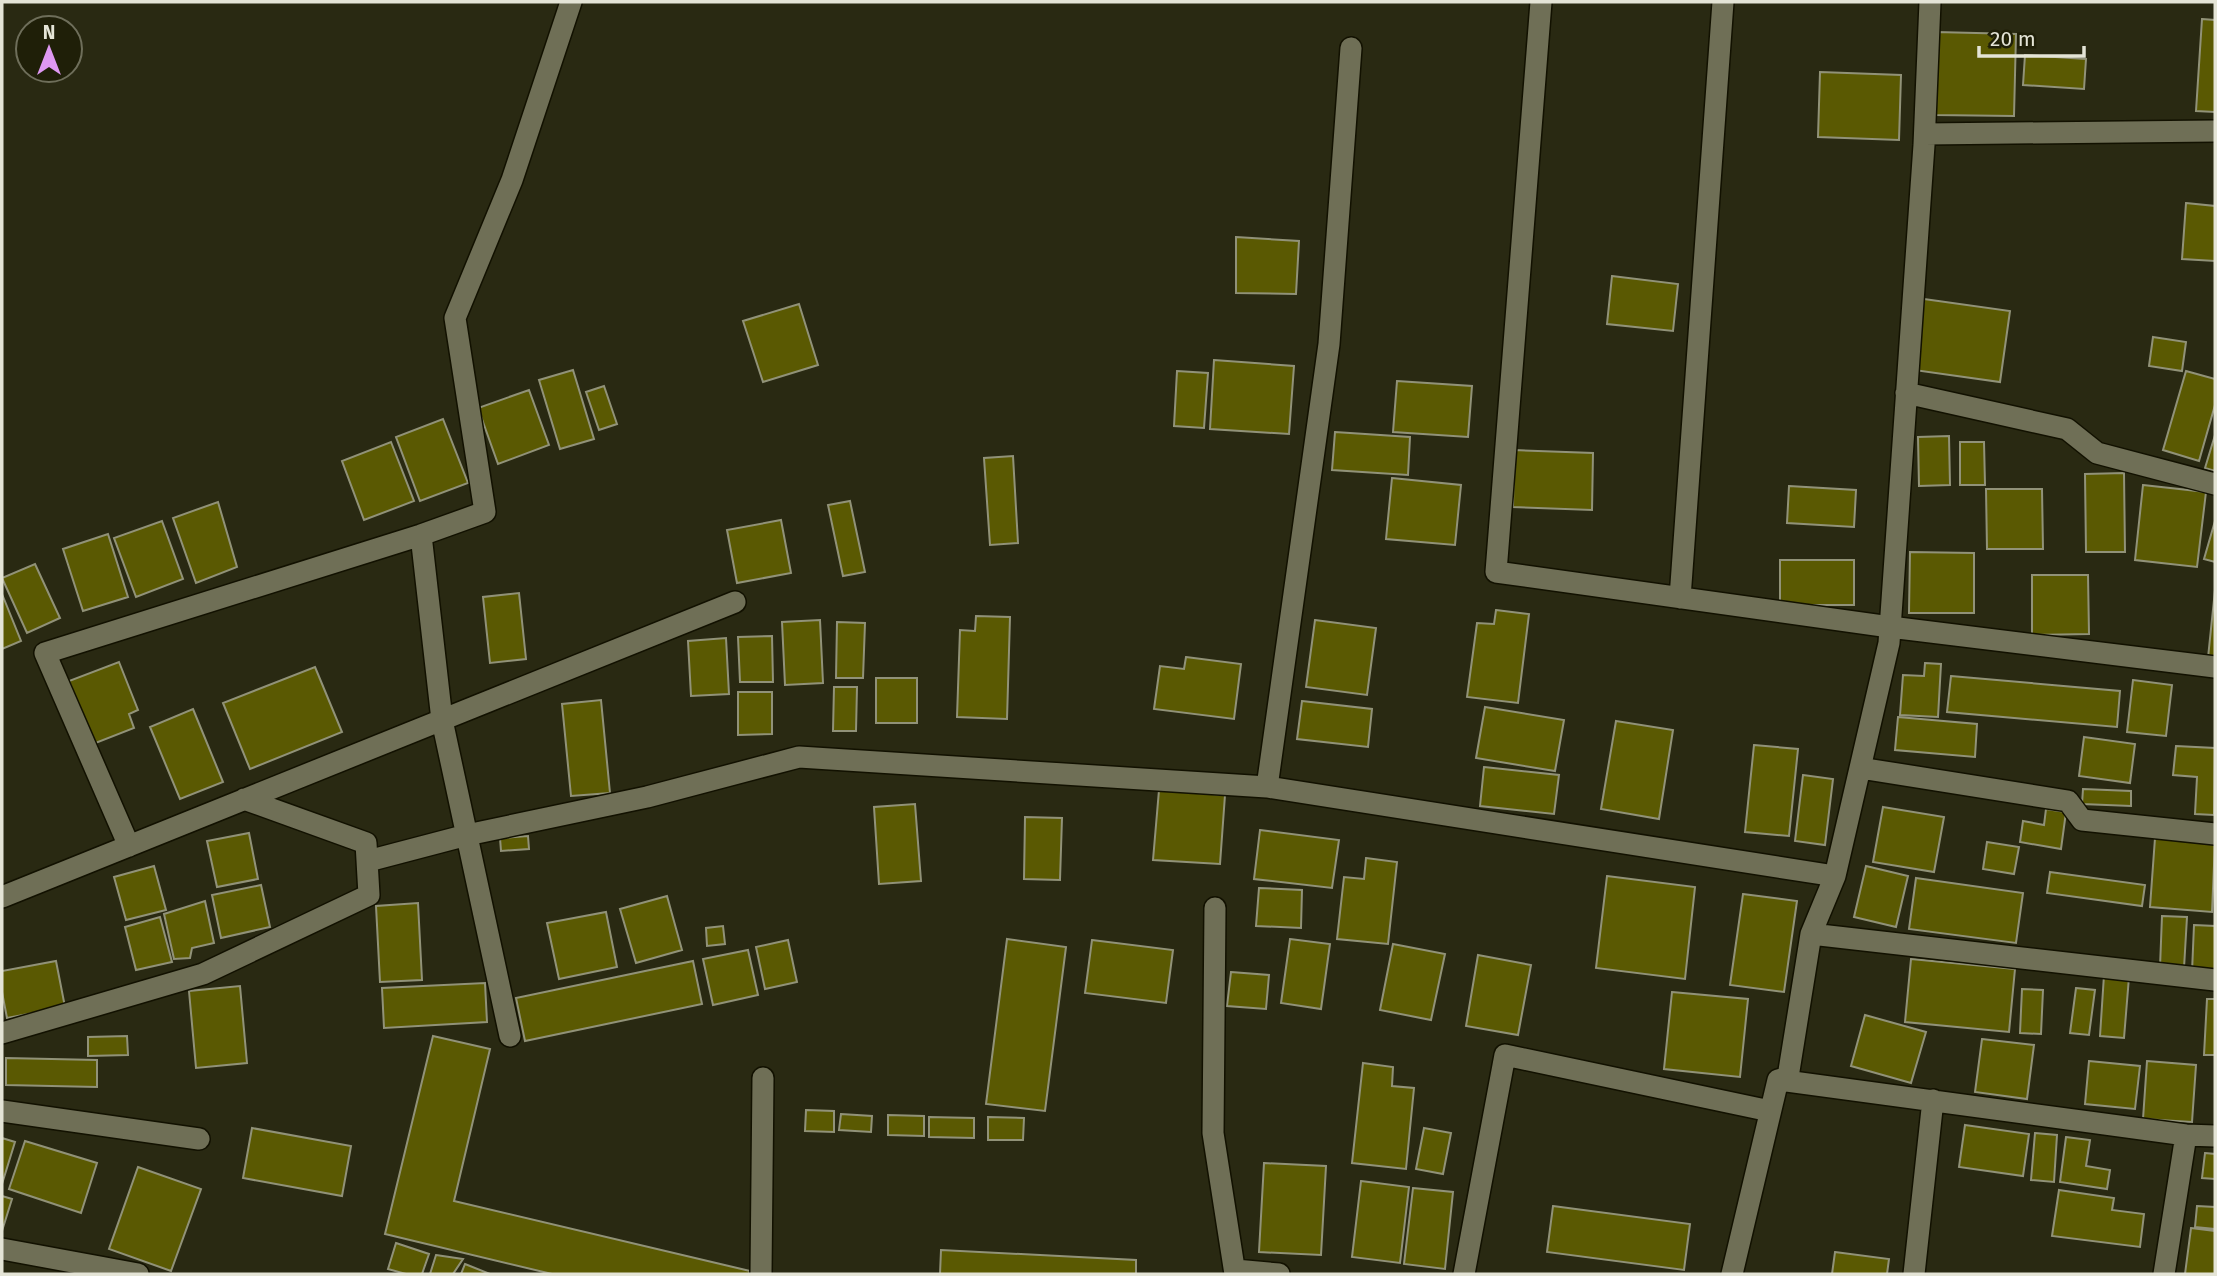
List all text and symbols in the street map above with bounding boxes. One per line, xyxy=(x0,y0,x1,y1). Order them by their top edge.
north arrow xyxy=(14,14,84,84)
scale bar xyxy=(1979,14,2084,58)
text: N xyxy=(43,21,55,44)
text: 20 m xyxy=(1990,26,2036,52)

